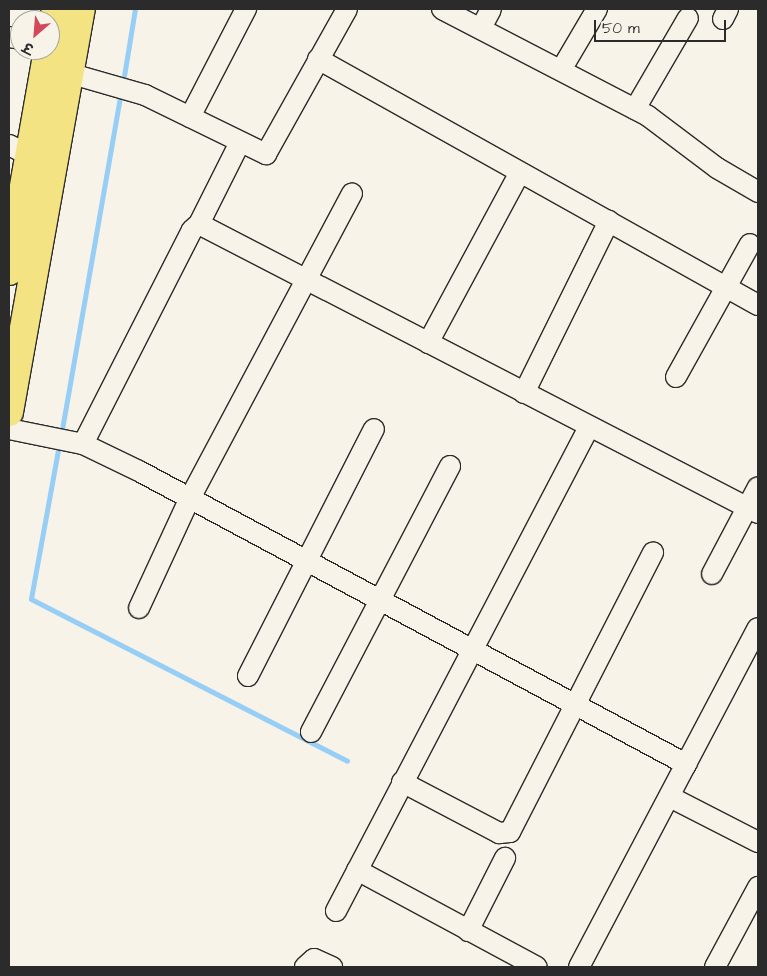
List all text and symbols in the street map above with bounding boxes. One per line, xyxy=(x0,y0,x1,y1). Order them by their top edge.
north arrow xyxy=(10,10,60,60)
scale bar xyxy=(597,10,730,42)
text: 50 m xyxy=(602,18,640,39)
text: उ xyxy=(20,36,37,59)

